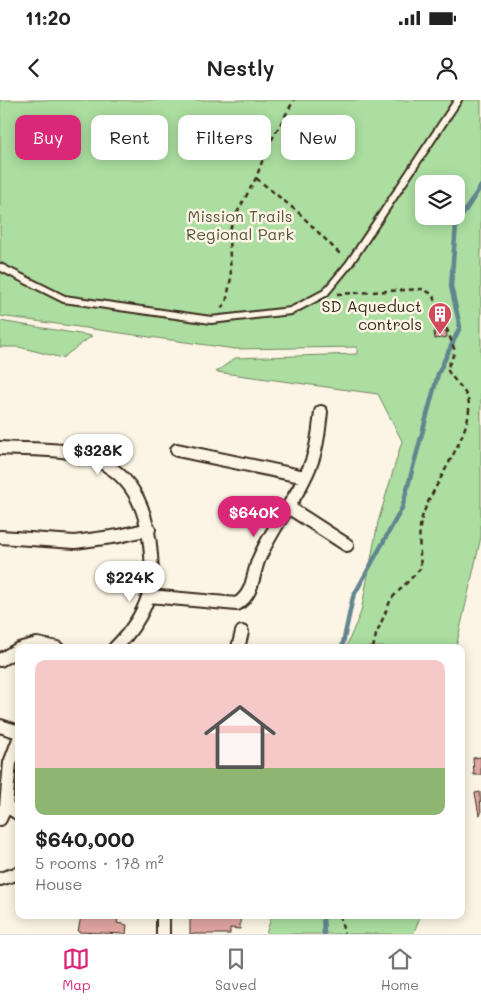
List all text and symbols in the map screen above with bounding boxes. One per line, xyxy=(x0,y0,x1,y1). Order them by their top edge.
text: 11:20 xyxy=(25,5,71,30)
text: Nestly xyxy=(206,53,275,82)
icon: back xyxy=(20,54,48,82)
icon: person xyxy=(433,54,461,82)
chip: Buy xyxy=(15,115,81,160)
chip: Rent xyxy=(91,115,168,160)
chip: Filters xyxy=(178,115,271,160)
chip: New xyxy=(281,115,355,160)
map controls xyxy=(415,175,465,225)
button: layers xyxy=(415,175,465,225)
park label: Mission Trails Regional Park xyxy=(186,205,294,244)
place label: SD Aqueduct controls xyxy=(322,295,422,334)
building icon: SD Aqueduct controls xyxy=(427,301,453,335)
pin: $328K xyxy=(63,434,133,476)
text: $328K xyxy=(74,439,122,460)
pin: $640K xyxy=(219,496,289,538)
text: $640K xyxy=(229,501,279,522)
pin: $224K xyxy=(95,560,165,603)
text: $224K xyxy=(106,566,154,587)
icon: home xyxy=(195,692,285,782)
text: $640,000 xyxy=(35,825,134,852)
text: 5 rooms · 178 m² xyxy=(35,852,164,873)
text: House xyxy=(35,873,82,894)
tab: Map xyxy=(62,945,91,994)
tab: Saved xyxy=(215,945,256,994)
tab: Home xyxy=(381,945,419,994)

